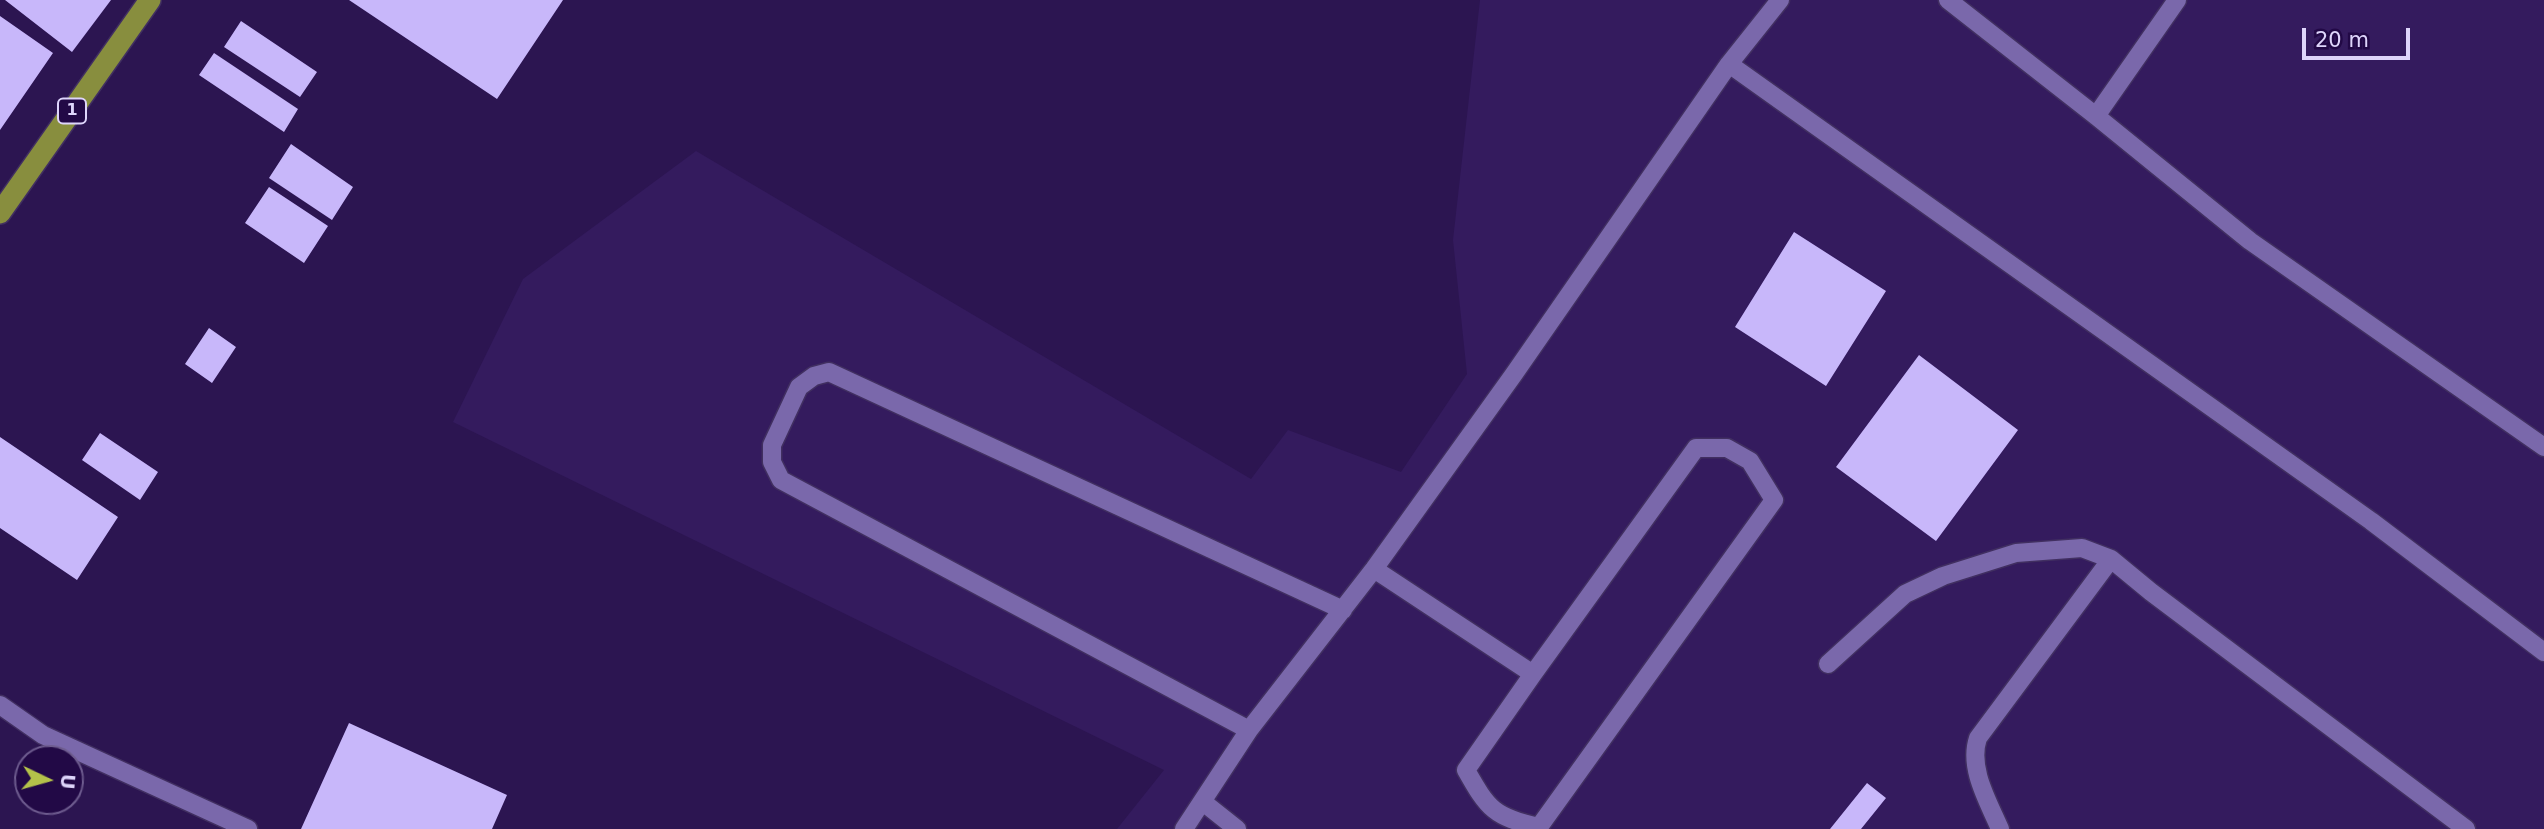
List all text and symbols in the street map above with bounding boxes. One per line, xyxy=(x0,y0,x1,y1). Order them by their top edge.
scale bar xyxy=(2306,14,2414,58)
text: 20 m xyxy=(2315,28,2369,52)
road number: 1 xyxy=(58,99,86,124)
north arrow xyxy=(14,745,84,815)
text: U xyxy=(56,773,80,790)

